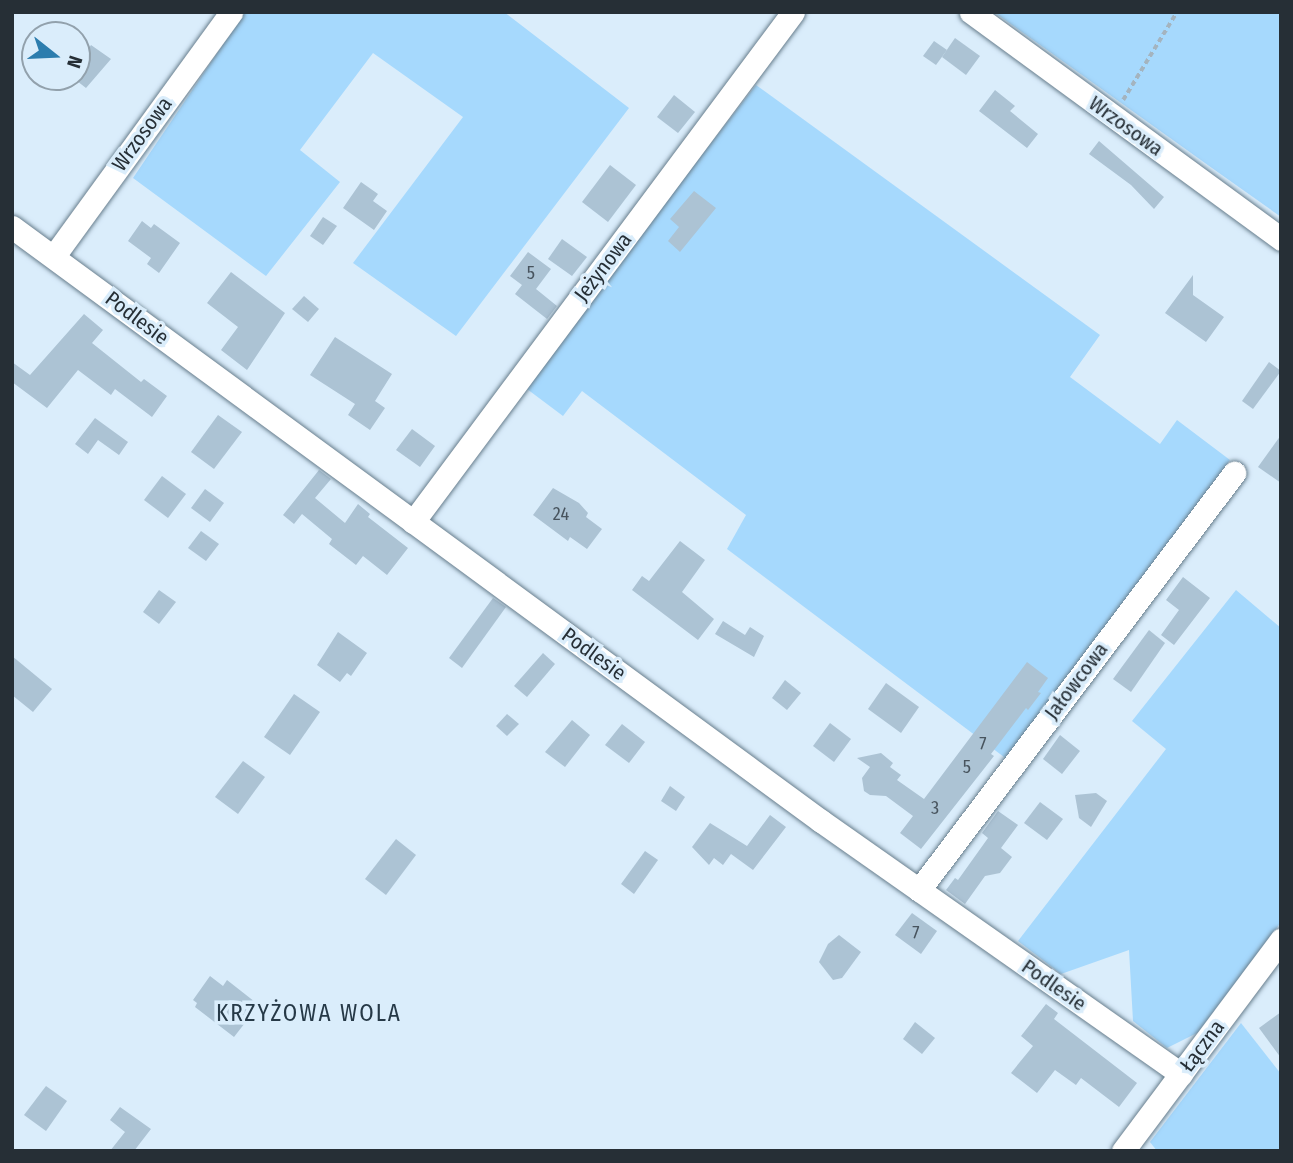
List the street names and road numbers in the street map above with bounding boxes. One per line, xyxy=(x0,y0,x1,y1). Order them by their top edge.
street label: Wrzosowa xyxy=(1084,91,1168,161)
street label: Wrzosowa xyxy=(107,92,177,176)
street label: Jeżynowa xyxy=(569,228,637,306)
street label: Podlesie xyxy=(100,286,174,350)
street label: Podlesie xyxy=(557,622,631,686)
street label: Jałowcowa xyxy=(1039,638,1113,724)
street label: Podlesie xyxy=(1017,954,1091,1016)
street label: Łączna xyxy=(1174,1015,1230,1077)

